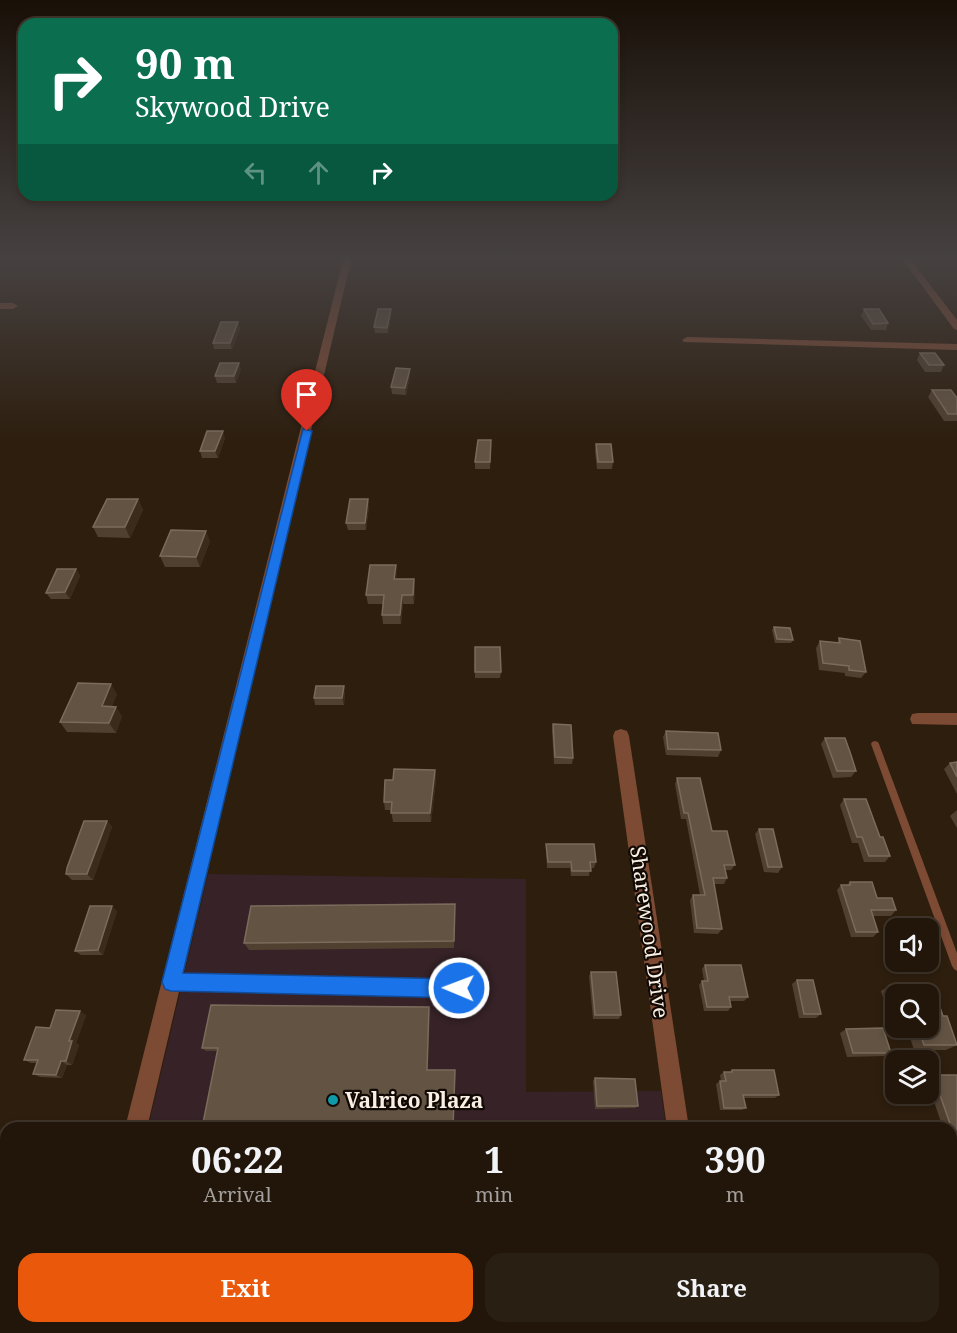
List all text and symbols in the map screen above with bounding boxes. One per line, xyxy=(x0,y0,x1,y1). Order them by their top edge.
text: 90 m xyxy=(135,34,235,91)
icon: right xyxy=(36,42,114,120)
text: Skywood Drive xyxy=(135,88,330,125)
icon: left xyxy=(239,156,272,189)
icon: ahead xyxy=(302,156,335,189)
icon: right xyxy=(365,156,398,189)
pin xyxy=(281,369,332,431)
icon: arrive xyxy=(290,378,323,411)
street label: Sharewood Drive xyxy=(624,844,676,1020)
map controls xyxy=(885,918,939,1104)
button: sound xyxy=(885,918,939,972)
position arrow xyxy=(427,956,491,1020)
button: search xyxy=(885,984,939,1038)
button: layers xyxy=(885,1050,939,1104)
place label: Valrico Plaza xyxy=(345,1086,483,1114)
marker: Valrico Plaza xyxy=(326,1093,340,1107)
text: 06:22 xyxy=(191,1135,284,1184)
text: 1 xyxy=(484,1135,504,1184)
text: 390 xyxy=(705,1135,766,1184)
text: Arrival xyxy=(203,1181,272,1208)
text: min xyxy=(475,1181,513,1208)
text: m xyxy=(726,1181,745,1208)
button: Exit xyxy=(18,1253,473,1322)
button: Share xyxy=(485,1253,939,1322)

